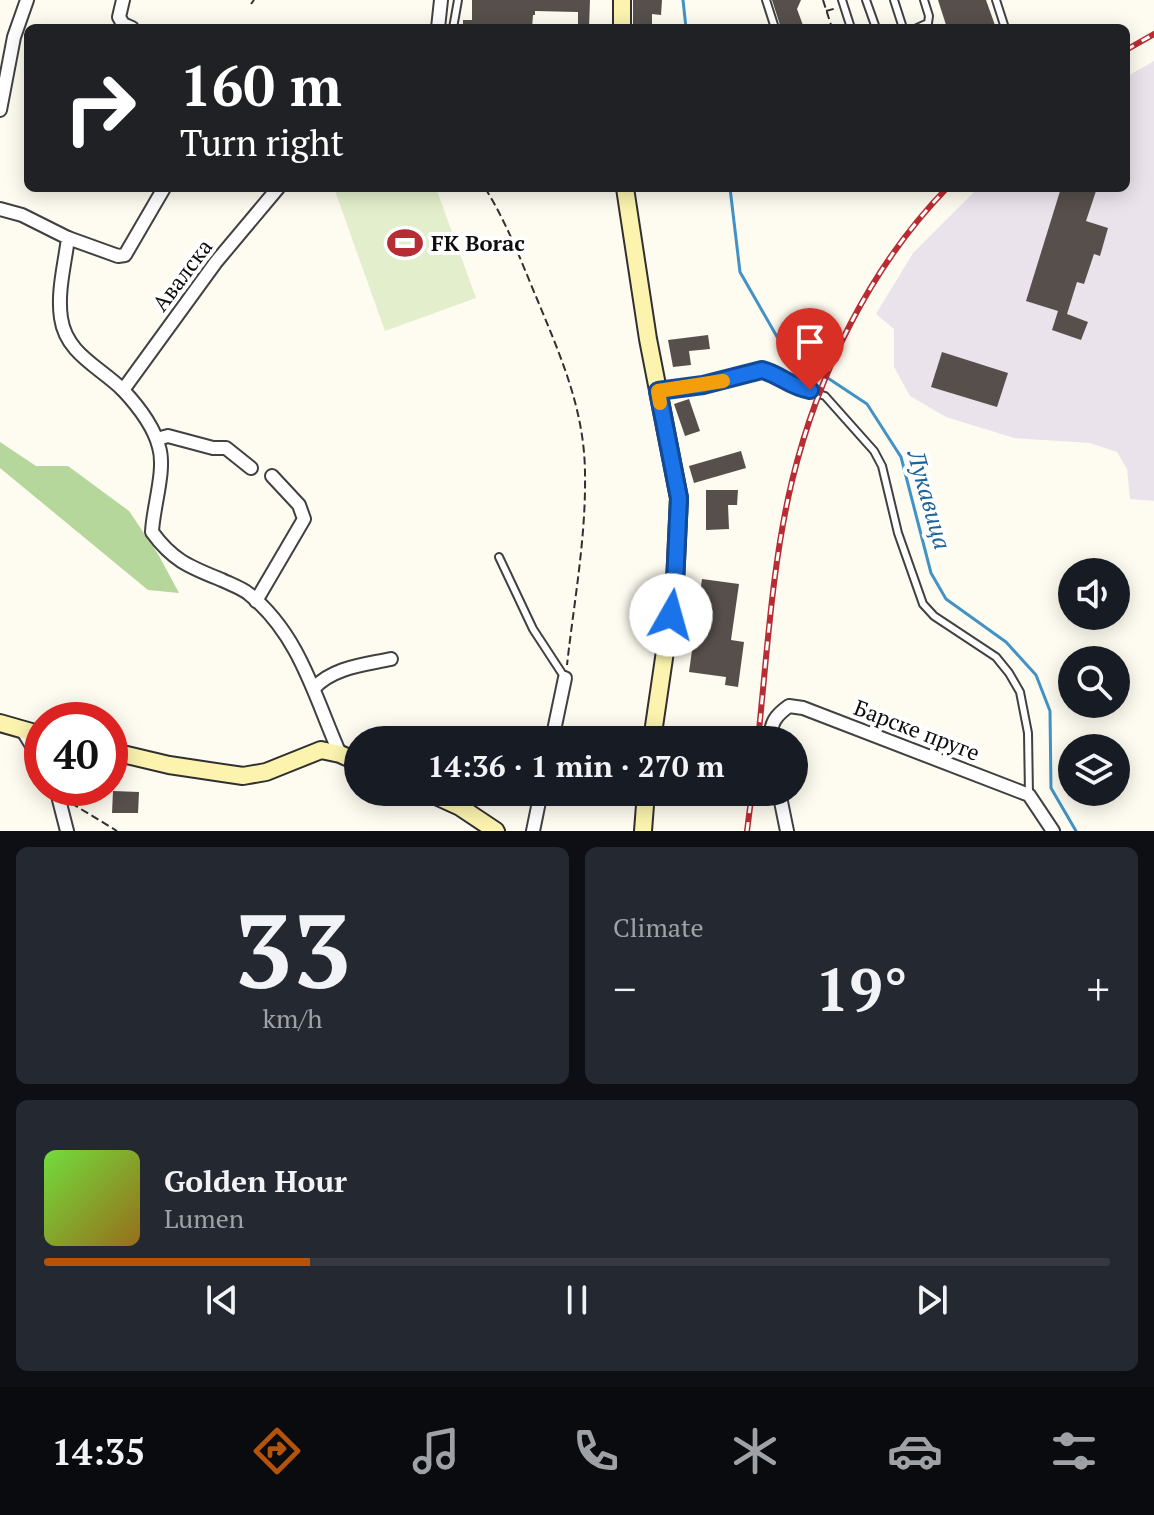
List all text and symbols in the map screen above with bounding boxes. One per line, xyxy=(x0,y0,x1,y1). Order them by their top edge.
text: 160 m xyxy=(180,48,342,122)
icon: right xyxy=(48,56,152,160)
text: Turn right xyxy=(180,119,344,166)
sports icon: FK Borac xyxy=(386,224,424,262)
place label: FK Borac xyxy=(431,228,525,257)
street label: Авалска xyxy=(145,233,218,317)
pin xyxy=(776,308,844,390)
icon: arrive xyxy=(788,320,832,364)
water label: Лукавица xyxy=(900,445,959,553)
map controls xyxy=(1058,558,1130,806)
button: sound xyxy=(1058,558,1130,630)
position arrow xyxy=(629,573,713,657)
button: search xyxy=(1058,646,1130,718)
street label: Барске пруге xyxy=(850,692,984,767)
speed limit sign: 40 xyxy=(24,702,128,806)
button: layers xyxy=(1058,734,1130,806)
text: 14:36 · 1 min · 270 m xyxy=(428,746,724,786)
text: 33 xyxy=(234,880,351,1018)
text: Climate xyxy=(613,910,704,944)
text: 19° xyxy=(815,949,908,1028)
text: − xyxy=(613,959,636,1018)
text: + xyxy=(1087,959,1110,1018)
text: km/h xyxy=(262,1001,323,1035)
text: Golden Hour xyxy=(164,1161,347,1201)
text: Lumen xyxy=(164,1201,244,1235)
icon: previous xyxy=(200,1278,244,1322)
icon: pause xyxy=(555,1278,599,1322)
icon: next xyxy=(910,1278,954,1322)
icon: directions xyxy=(249,1423,305,1479)
icon: music xyxy=(408,1423,464,1479)
icon: phone xyxy=(568,1423,624,1479)
icon: climate xyxy=(727,1423,783,1479)
icon: car xyxy=(887,1423,943,1479)
icon: filters xyxy=(1046,1423,1102,1479)
text: 14:35 xyxy=(52,1428,145,1475)

